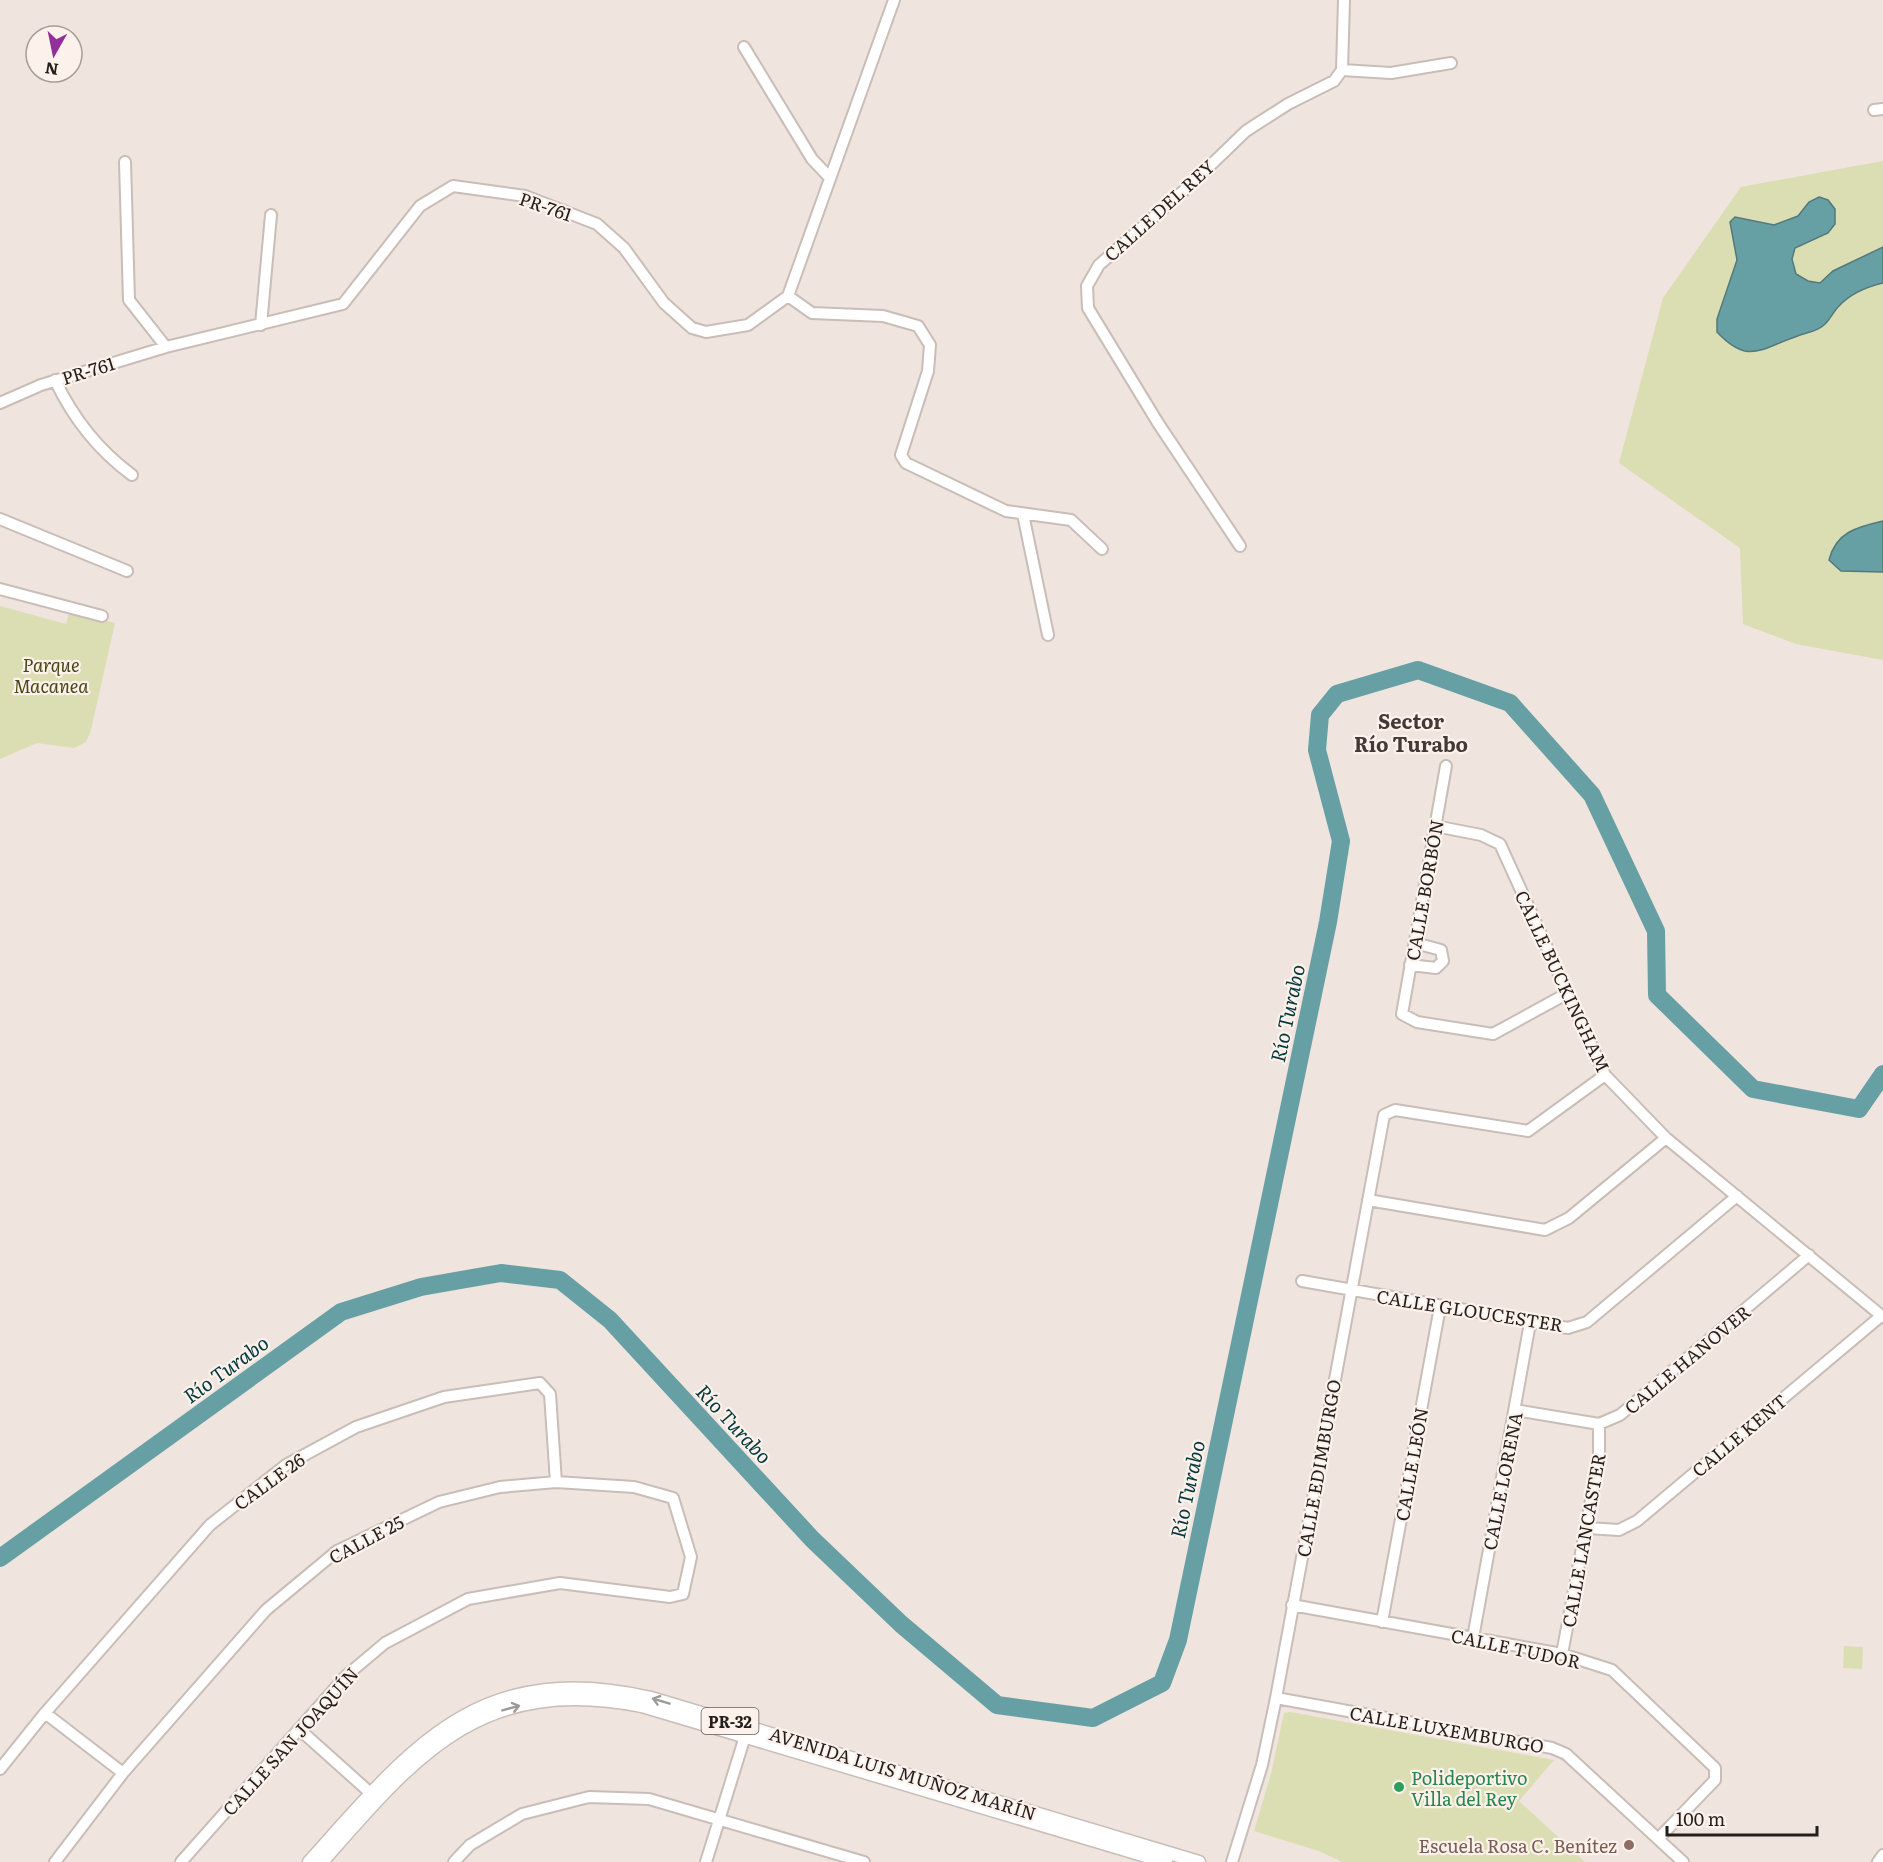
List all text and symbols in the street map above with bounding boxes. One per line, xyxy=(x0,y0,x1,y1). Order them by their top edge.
north arrow xyxy=(24,24,84,84)
text: N xyxy=(43,57,60,83)
street label: CALLE DEL REY xyxy=(1098,153,1220,267)
street label: PR-761 xyxy=(516,184,576,228)
street label: PR-761 xyxy=(58,349,118,391)
park label: Parque Macanea xyxy=(14,651,89,699)
district label: Sector Río Turabo xyxy=(1354,705,1468,758)
street label: CALLE BORBÓN xyxy=(1398,817,1450,963)
street label: CALLE BUCKINGHAM xyxy=(1509,886,1617,1076)
water label: Río Turabo xyxy=(1261,961,1311,1065)
street label: CALLE GLOUCESTER xyxy=(1375,1282,1565,1338)
street label: CALLE HANOVER xyxy=(1618,1298,1756,1420)
water label: Río Turabo xyxy=(176,1327,274,1409)
water label: Río Turabo xyxy=(690,1376,780,1470)
street label: CALLE EDIMBURGO xyxy=(1289,1377,1347,1559)
street label: CALLE KENT xyxy=(1686,1387,1792,1483)
street label: CALLE LEÓN xyxy=(1388,1405,1434,1523)
street label: CALLE LORENA xyxy=(1475,1410,1529,1552)
water label: Río Turabo xyxy=(1161,1437,1211,1541)
street label: CALLE 26 xyxy=(228,1446,310,1516)
street label: CALLE LANCASTER xyxy=(1554,1451,1612,1629)
street label: CALLE 25 xyxy=(324,1508,408,1570)
street label: CALLE TUDOR xyxy=(1449,1621,1583,1675)
street label: CALLE SAN JOAQUÍN xyxy=(216,1661,364,1821)
one-way arrow xyxy=(652,1695,671,1706)
street label: CALLE LUXEMBURGO xyxy=(1348,1699,1546,1759)
one-way arrow xyxy=(501,1702,520,1714)
road number: PR-32 xyxy=(702,1708,758,1734)
street label: AVENIDA LUIS MUÑOZ MARÍN xyxy=(766,1719,1040,1827)
place label: Polideportivo Villa del Rey xyxy=(1411,1764,1528,1812)
marker: Polideportivo Villa del Rey xyxy=(1392,1780,1406,1794)
scale bar xyxy=(1667,1799,1817,1837)
text: 100 m xyxy=(1676,1805,1725,1832)
place label: Escuela Rosa C. Benítez xyxy=(1419,1832,1617,1859)
marker: Escuela Rosa C. Benítez xyxy=(1622,1838,1636,1852)

